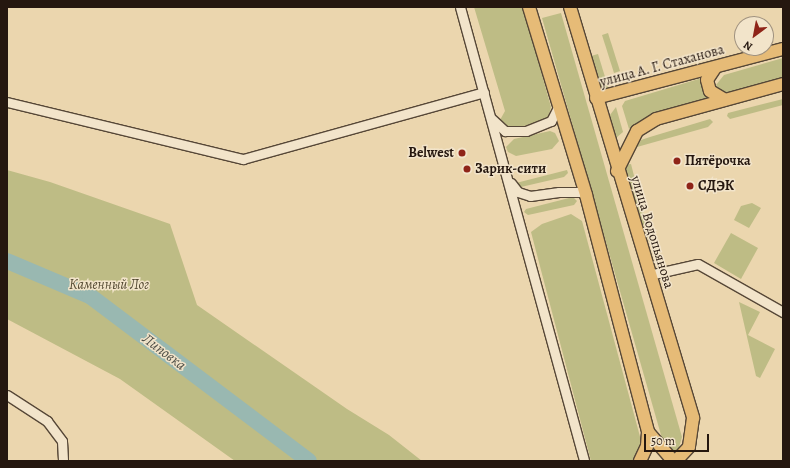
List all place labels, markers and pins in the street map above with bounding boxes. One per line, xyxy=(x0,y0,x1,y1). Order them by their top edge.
place label: Belwest xyxy=(408,145,454,161)
marker: Belwest xyxy=(457,148,467,158)
place label: Пятёрочка xyxy=(685,153,751,169)
marker: Пятёрочка xyxy=(672,156,682,166)
place label: Зарик-сити xyxy=(475,161,546,177)
marker: Зарик-сити xyxy=(462,164,472,174)
place label: СДЭК xyxy=(698,178,734,194)
marker: СДЭК xyxy=(685,181,695,191)

